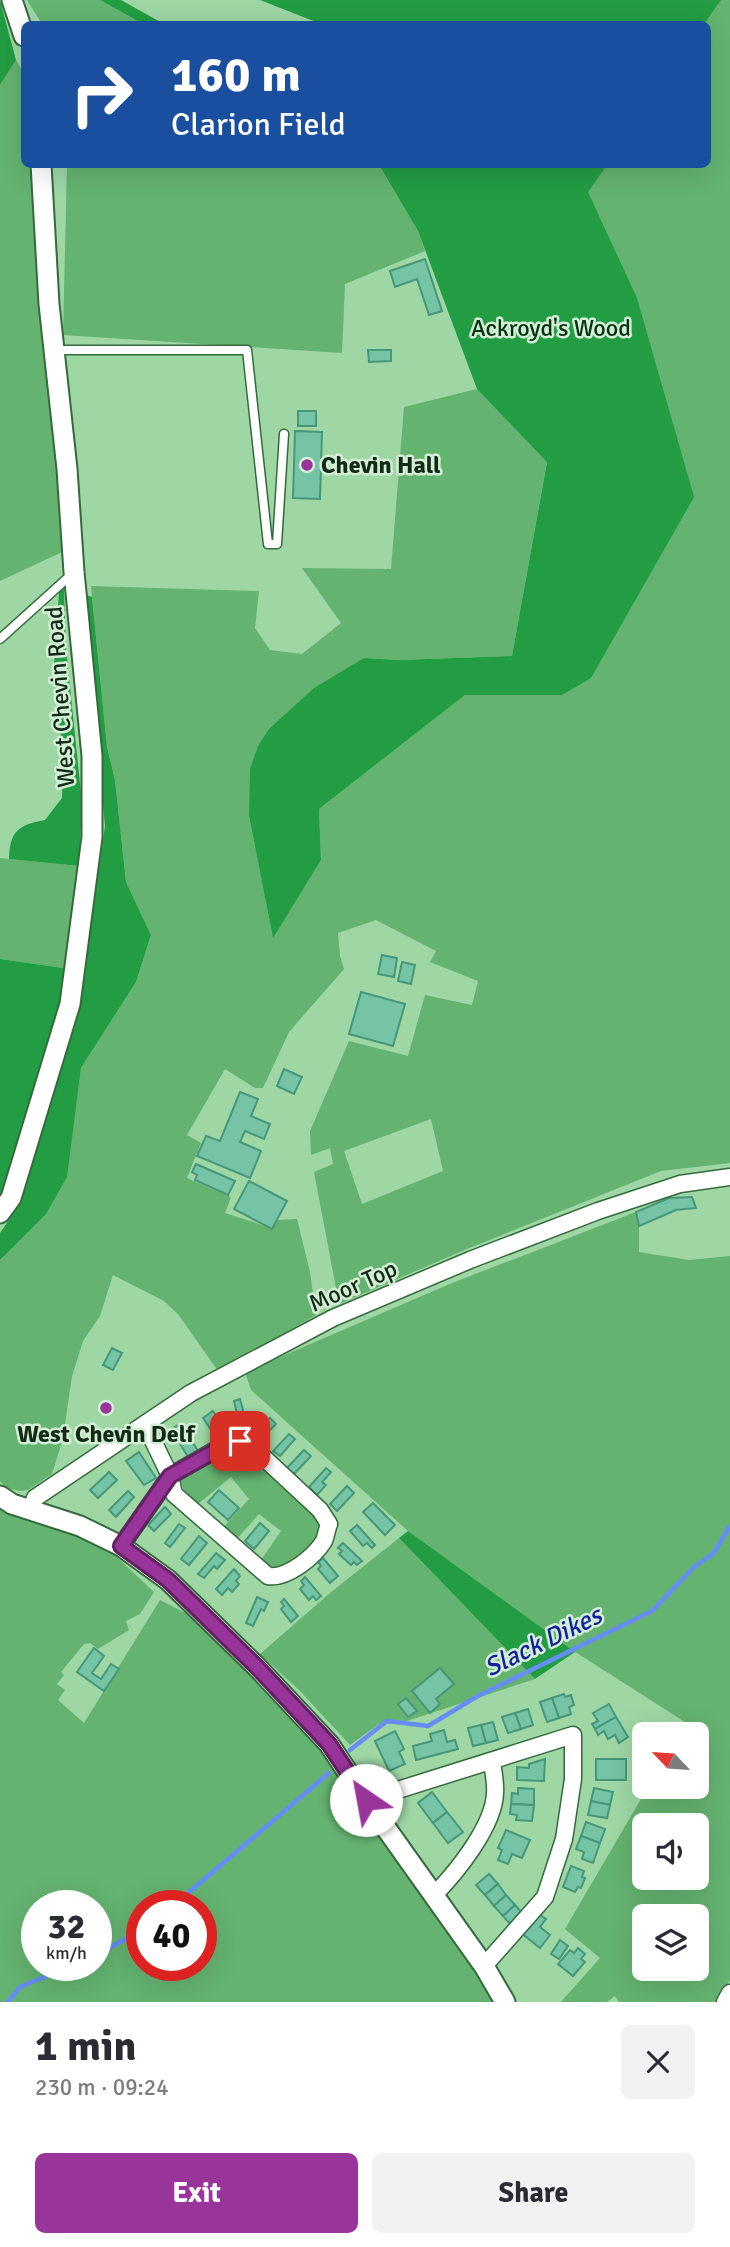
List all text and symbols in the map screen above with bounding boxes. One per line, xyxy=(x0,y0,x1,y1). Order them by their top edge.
text: 160 m xyxy=(171,45,301,105)
icon: right xyxy=(56,49,147,140)
text: Clarion Field xyxy=(171,105,346,144)
park label: Ackroyd's Wood xyxy=(471,313,631,343)
place label: Chevin Hall xyxy=(321,450,441,480)
marker: Chevin Hall xyxy=(299,457,315,473)
street label: West Chevin Road xyxy=(39,605,81,789)
street label: Moor Top xyxy=(304,1253,402,1319)
marker: West Chevin Delf xyxy=(98,1400,114,1416)
pin xyxy=(210,1411,270,1471)
place label: West Chevin Delf xyxy=(17,1419,196,1449)
icon: arrive xyxy=(221,1422,259,1460)
water label: Slack Dikes xyxy=(479,1599,609,1684)
north arrow xyxy=(632,1722,709,1799)
map controls xyxy=(632,1722,709,1981)
position arrow xyxy=(329,1763,403,1837)
button: sound xyxy=(632,1813,709,1890)
speed limit sign: 40 xyxy=(126,1890,217,1981)
button: layers xyxy=(632,1904,709,1981)
text: 32 xyxy=(48,1905,85,1948)
text: km/h xyxy=(46,1942,87,1964)
text: 1 min xyxy=(35,2021,136,2072)
button: close xyxy=(621,2025,695,2099)
text: 230 m · 09:24 xyxy=(35,2073,169,2102)
button: Exit xyxy=(35,2153,358,2233)
button: Share xyxy=(372,2153,695,2233)

